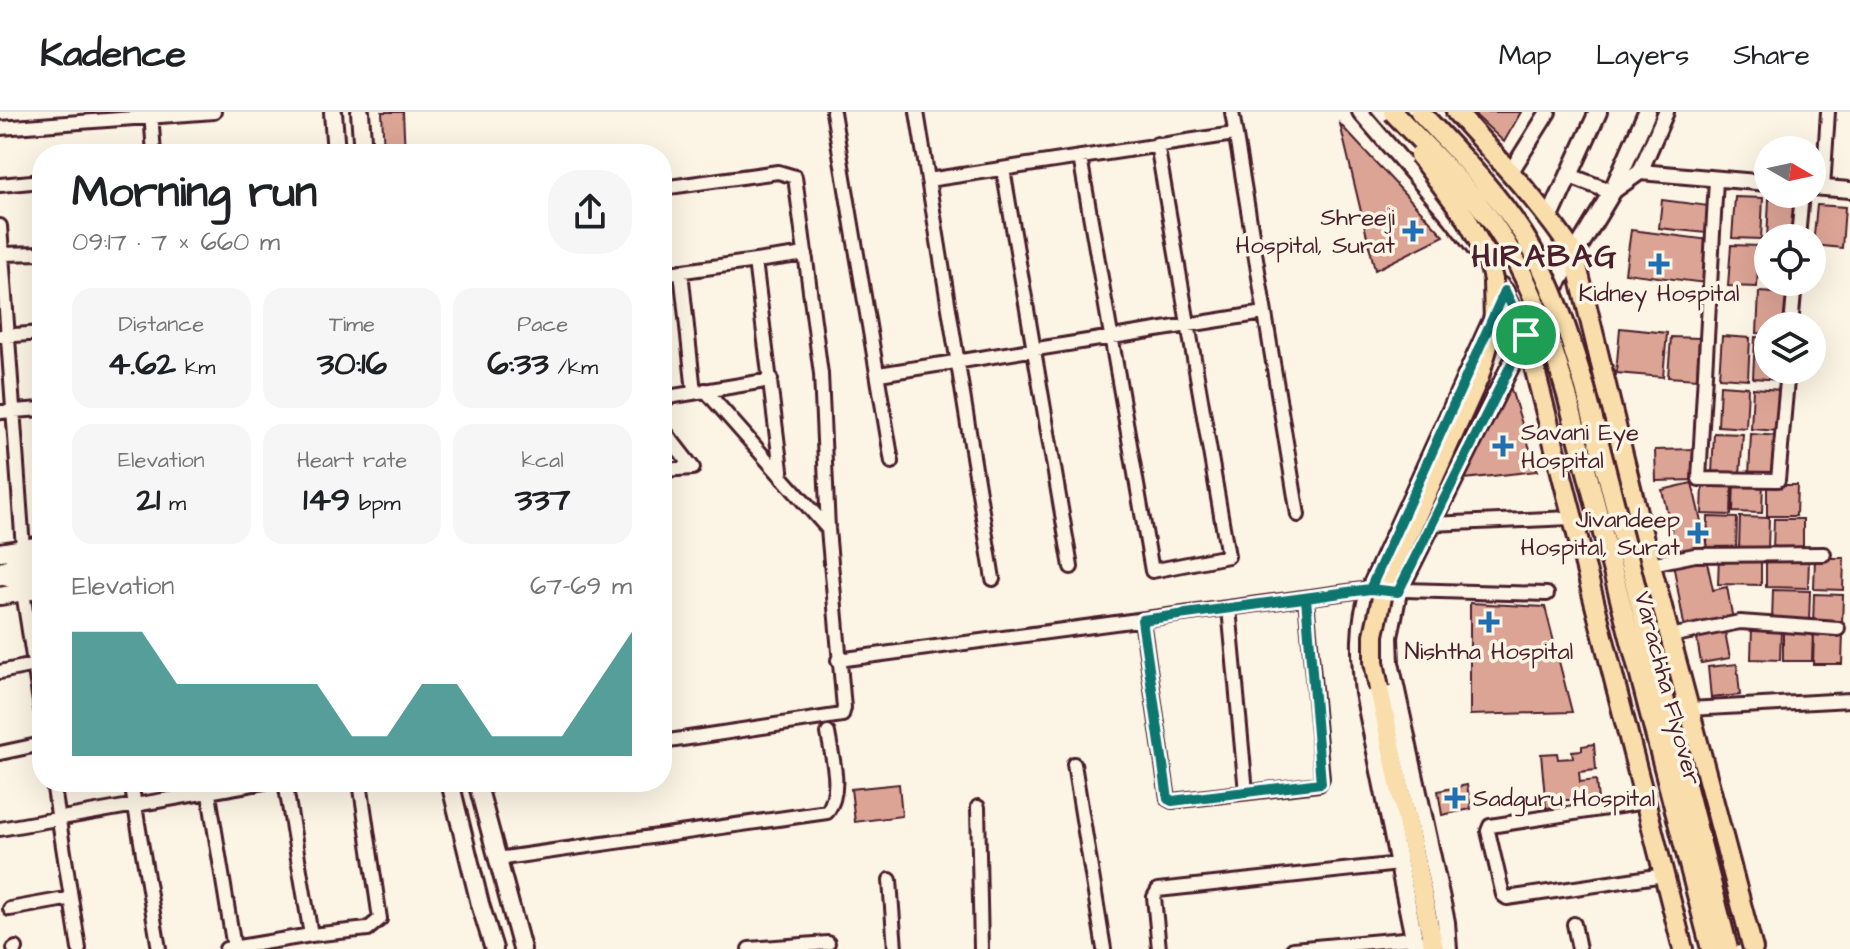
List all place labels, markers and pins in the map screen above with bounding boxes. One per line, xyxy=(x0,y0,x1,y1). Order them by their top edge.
place label: Shreeji Hospital, Surat xyxy=(1236,201,1395,263)
marker: Shreeji Hospital, Surat xyxy=(1402,220,1424,242)
marker: Kidney Hospital xyxy=(1648,253,1670,275)
place label: Kidney Hospital xyxy=(1579,277,1740,312)
pin xyxy=(1492,301,1560,369)
place label: Savani Eye Hospital xyxy=(1521,416,1639,478)
marker: Savani Eye Hospital xyxy=(1492,435,1514,457)
place label: Jivandeep Hospital, Surat xyxy=(1521,503,1680,565)
marker: Jivandeep Hospital, Surat xyxy=(1687,522,1709,544)
marker: Nishtha Hospital xyxy=(1478,611,1500,633)
place label: Nishtha Hospital xyxy=(1405,635,1573,669)
place label: Sadguru Hospital xyxy=(1473,782,1655,817)
marker: Sadguru Hospital xyxy=(1444,787,1466,809)

